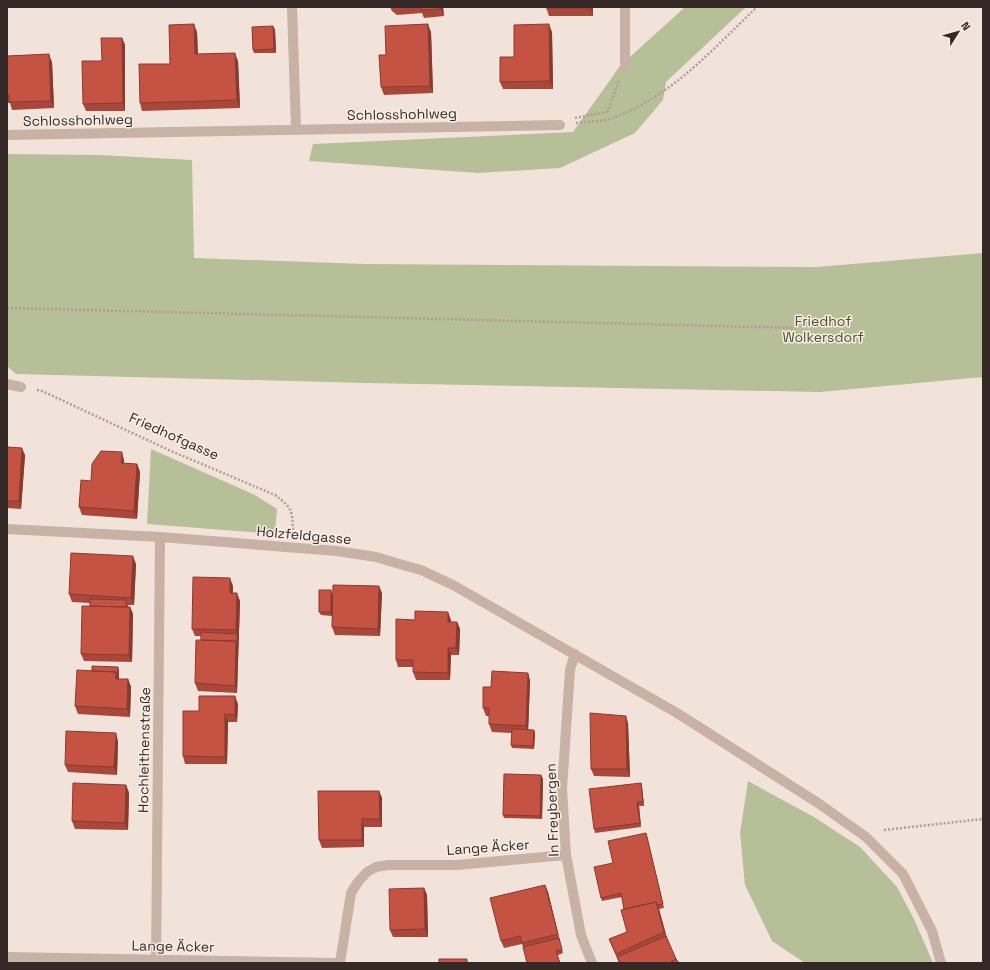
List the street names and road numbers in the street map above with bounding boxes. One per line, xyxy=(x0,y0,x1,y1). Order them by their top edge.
street label: Schlosshohlweg xyxy=(347,104,457,124)
street label: Schlosshohlweg xyxy=(23,110,133,130)
street label: Friedhofgasse xyxy=(126,408,222,464)
street label: Holzfeldgasse xyxy=(256,522,352,548)
street label: Hochleithenstraße xyxy=(134,687,154,813)
street label: In Freybergen xyxy=(541,763,563,857)
street label: Lange Äcker xyxy=(446,835,530,859)
street label: Lange Äcker xyxy=(131,936,215,956)

